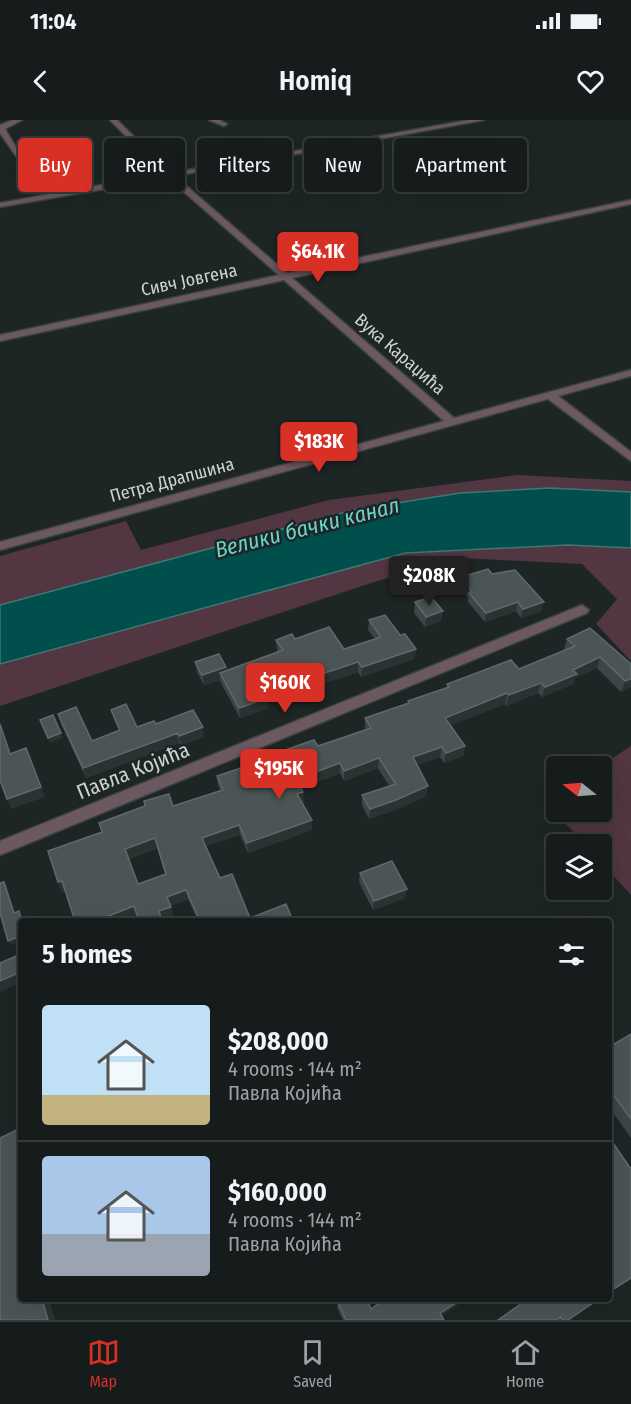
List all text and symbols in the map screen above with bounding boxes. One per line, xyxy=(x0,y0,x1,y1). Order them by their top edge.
text: 11:04 xyxy=(30,8,77,35)
icon: back xyxy=(24,65,57,98)
text: Homiq xyxy=(279,65,352,97)
icon: heart xyxy=(574,65,607,98)
chip: Buy xyxy=(18,138,92,192)
chip: Rent xyxy=(104,138,185,192)
chip: Filters xyxy=(197,138,292,192)
chip: New xyxy=(304,138,382,192)
chip: Apartment xyxy=(394,138,527,192)
pin: $64.1K xyxy=(269,232,367,283)
text: $64.1K xyxy=(291,239,345,263)
street label: Сивч Јовгена xyxy=(139,259,239,301)
street label: Вука Караџића xyxy=(350,309,450,400)
pin: $183K xyxy=(277,422,361,473)
text: $183K xyxy=(294,429,344,453)
street label: Петра Драпшина xyxy=(107,453,237,507)
water label: Велики бачки канал xyxy=(212,492,402,563)
pin: $208K xyxy=(387,556,471,607)
text: $208K xyxy=(403,563,455,587)
pin: $160K xyxy=(243,663,327,714)
text: $160K xyxy=(260,670,310,694)
street label: Павла Којића xyxy=(73,737,193,805)
pin: $195K xyxy=(237,749,321,800)
text: $195K xyxy=(254,756,304,780)
north arrow xyxy=(546,756,612,822)
map controls xyxy=(546,756,612,900)
button: layers xyxy=(546,834,612,900)
icon: filters xyxy=(555,938,588,971)
text: 5 homes xyxy=(42,939,132,970)
text: $208,000 xyxy=(228,1026,329,1057)
icon: home xyxy=(90,1029,162,1101)
text: 4 rooms · 144 m² xyxy=(228,1057,362,1081)
text: Павла Којића xyxy=(228,1081,342,1105)
text: $160,000 xyxy=(228,1177,327,1208)
icon: home xyxy=(90,1180,162,1252)
text: 4 rooms · 144 m² xyxy=(228,1208,362,1232)
text: Павла Којића xyxy=(228,1232,342,1256)
tab: Map xyxy=(87,1336,120,1391)
tab: Saved xyxy=(293,1336,332,1391)
tab: Home xyxy=(506,1336,544,1391)

